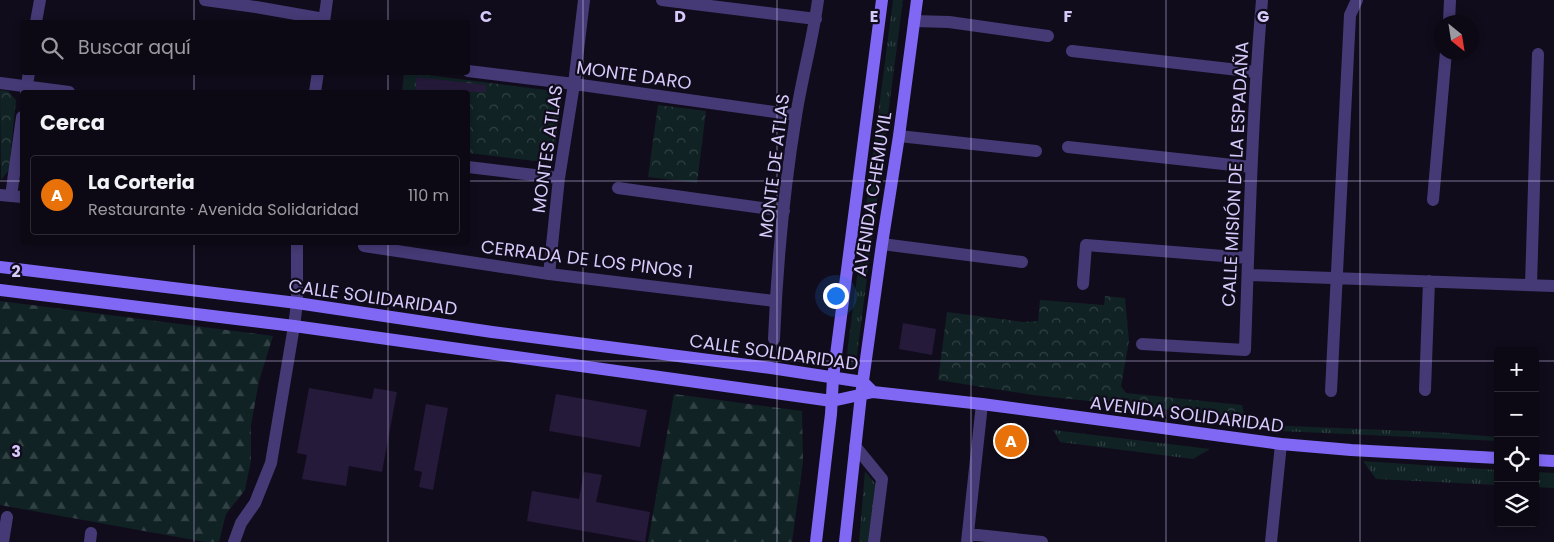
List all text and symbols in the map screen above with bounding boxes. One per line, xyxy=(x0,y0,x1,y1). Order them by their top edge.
text: C xyxy=(480,5,492,28)
text: D xyxy=(674,5,686,28)
text: E xyxy=(870,5,878,28)
text: F xyxy=(1064,5,1073,28)
text: G xyxy=(1257,5,1269,28)
north arrow xyxy=(1434,15,1479,60)
search box xyxy=(20,20,470,75)
icon: search xyxy=(38,34,66,62)
text: Buscar aquí xyxy=(78,34,191,61)
street label: CALLE MISIÓN DE LA ESPADAÑA xyxy=(1216,41,1254,307)
street label: MONTE DARO xyxy=(575,55,693,95)
street label: MONTES ATLAS xyxy=(526,83,568,215)
street label: MONTE DE ATLAS xyxy=(753,92,795,240)
text: Cerca xyxy=(40,108,105,137)
street label: AVENIDA CHEMUYIL xyxy=(847,110,897,278)
text: La Corteria xyxy=(88,169,195,196)
text: A xyxy=(51,184,63,207)
text: 110 m xyxy=(408,184,449,207)
text: Restaurante · Avenida Solidaridad xyxy=(88,198,359,221)
street label: CERRADA DE LOS PINOS 1 xyxy=(479,234,695,284)
text: 2 xyxy=(11,260,21,283)
street label: CALLE SOLIDARIDAD xyxy=(287,273,459,321)
your location xyxy=(823,283,849,309)
street label: CALLE SOLIDARIDAD xyxy=(688,328,860,376)
map controls xyxy=(1494,347,1539,527)
button: + xyxy=(1494,347,1539,392)
street label: AVENIDA SOLIDARIDAD xyxy=(1089,390,1285,438)
button: − xyxy=(1494,392,1539,437)
pin: A xyxy=(995,422,1027,460)
button: locate xyxy=(1494,437,1539,482)
text: 3 xyxy=(11,440,21,463)
button: layers xyxy=(1494,482,1539,527)

